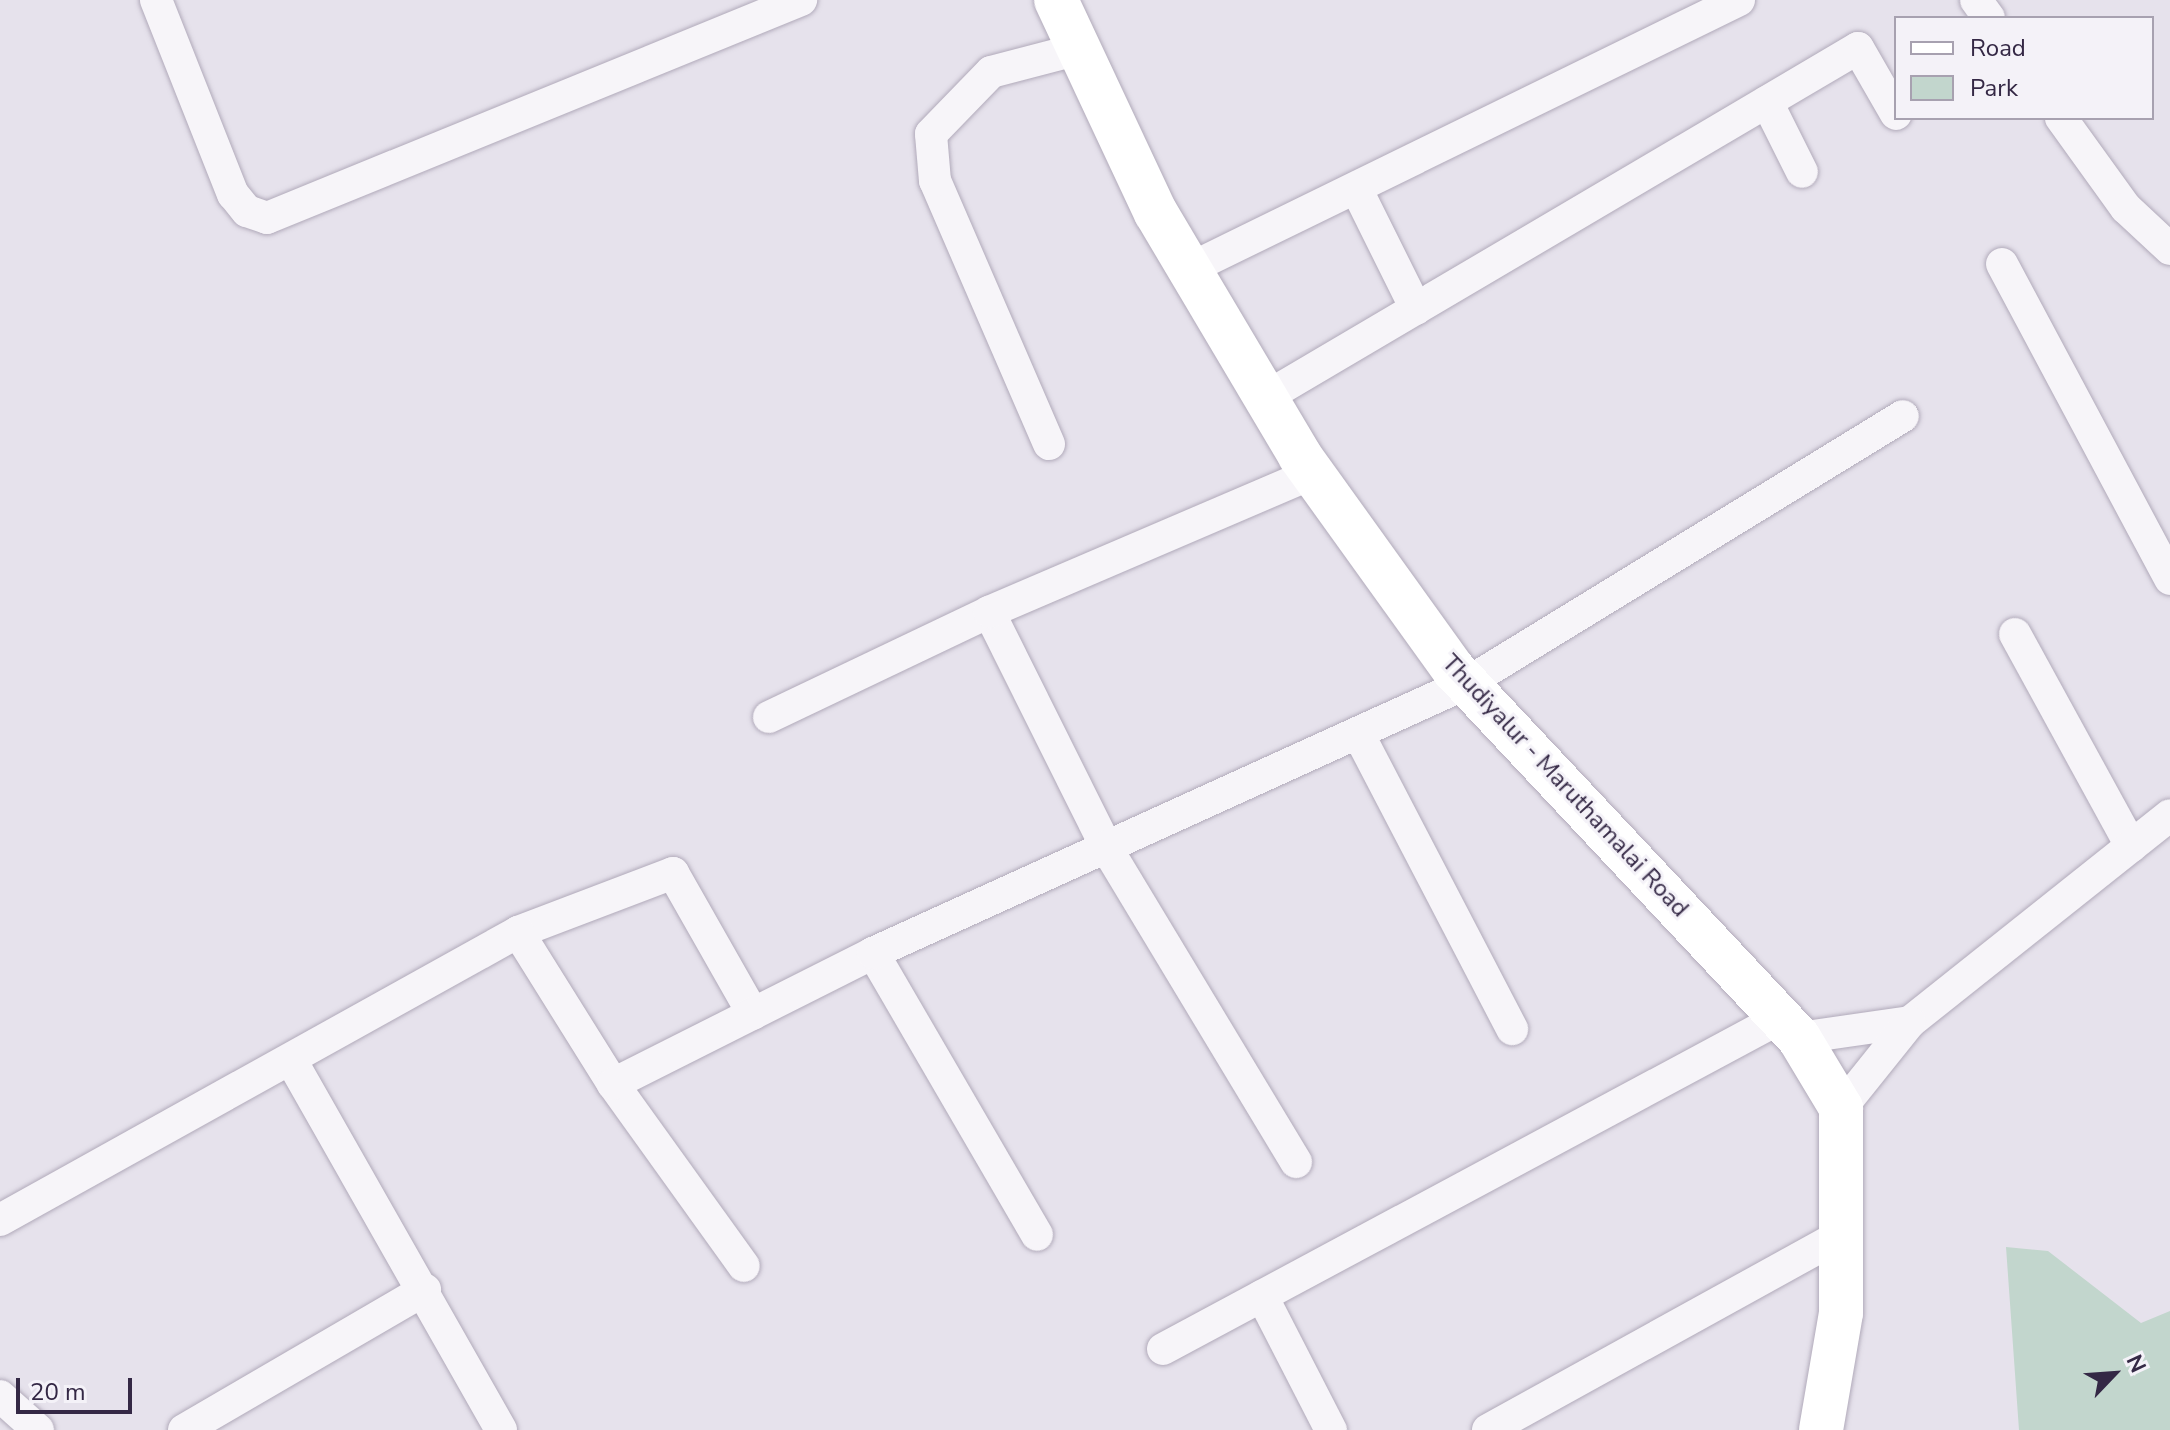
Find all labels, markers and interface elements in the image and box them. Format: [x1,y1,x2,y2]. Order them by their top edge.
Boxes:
legend [1894,16,2154,120]
text: Road [1970,32,2026,64]
text: Park [1970,72,2018,104]
street label: Thudiyalur - Maruthamalai Road [1436,649,1694,923]
north arrow [2074,1334,2154,1414]
text: N [2119,1350,2153,1378]
scale bar [20,1362,136,1412]
text: 20 m [30,1376,86,1408]

